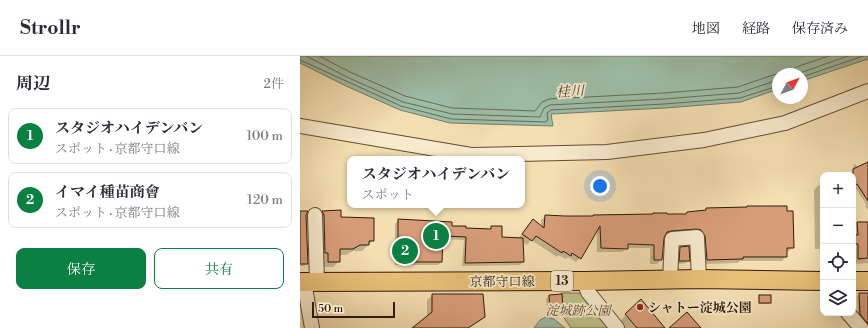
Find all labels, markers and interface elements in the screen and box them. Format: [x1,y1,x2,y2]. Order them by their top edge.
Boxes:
text: Strollr [20,16,81,40]
text: 地図 [692,20,720,38]
text: 経路 [742,20,770,38]
text: 保存済み [792,20,848,38]
north arrow [772,68,808,104]
text: 周辺 [16,73,50,95]
text: 2件 [264,76,284,92]
water label: 桂川 [556,82,587,102]
text: スタジオハイデンバン [55,119,203,138]
text: 1 [27,128,33,144]
text: 100 m [247,128,283,144]
text: スポット · 京都守口線 [55,141,180,157]
popup [347,156,525,208]
text: スタジオハイデンバン [362,165,510,184]
map controls [820,172,856,316]
button: + [820,172,856,208]
your location [590,176,610,196]
text: イマイ種苗商會 [55,183,160,202]
text: スポット [362,187,414,203]
text: 2 [26,192,34,208]
text: 120 m [247,192,283,208]
text: スポット · 京都守口線 [55,205,180,221]
button: − [820,208,856,244]
pin: 1 [423,221,449,251]
pin: 2 [392,236,418,266]
button: locate [820,244,856,280]
button: 保存 [16,248,146,289]
button: 共有 [154,248,284,289]
road number: 13 [551,271,573,291]
street label: 京都守口線 [469,274,535,290]
button: layers [820,280,856,316]
scale bar [312,300,395,319]
place label: シャトー淀城公園 [648,300,752,316]
text: 50 m [318,302,343,316]
marker: シャトー淀城公園 [635,302,645,312]
park label: 淀城跡公園 [545,303,612,319]

